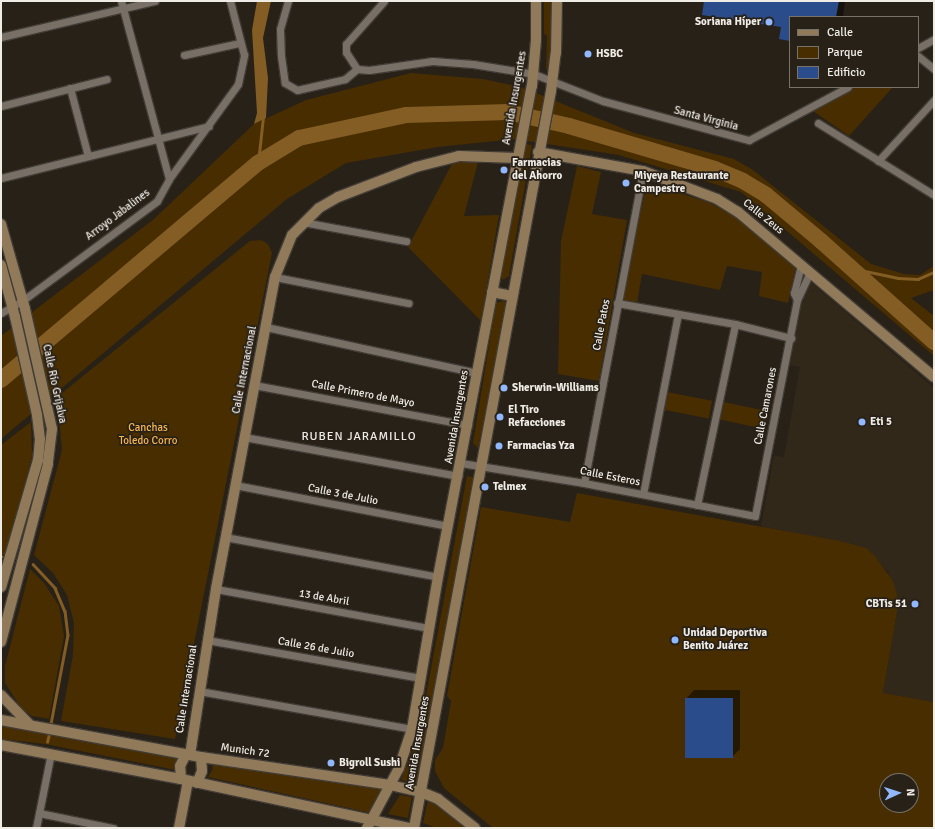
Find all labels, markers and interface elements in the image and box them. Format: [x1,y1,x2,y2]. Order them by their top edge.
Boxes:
place label: Soriana Híper [695,15,761,29]
legend [789,16,919,88]
marker: Soriana Híper [764,17,774,27]
text: Calle [827,25,853,40]
text: Parque [827,45,863,60]
place label: HSBC [596,47,623,61]
marker: HSBC [583,49,593,59]
street label: Avenida Insurgentes [500,50,530,146]
text: Edificio [827,65,865,80]
street label: Santa Virginia [672,104,740,134]
place label: Farmacias del Ahorro [512,157,562,183]
marker: Farmacias del Ahorro [499,165,509,175]
place label: Miyeya Restaurante Campestre [634,170,729,196]
marker: Miyeya Restaurante Campestre [621,178,631,188]
street label: Arroyo Jabalines [83,186,153,244]
street label: Calle Zeus [740,197,786,237]
street label: Calle Patos [591,298,613,352]
street label: Calle Internacional [230,325,260,415]
street label: Calle Río Grijalva [39,343,69,425]
street label: Calle Camarones [752,366,780,446]
street label: Avenida Insurgentes [442,369,472,465]
street label: Calle Primero de Mayo [310,378,416,410]
place label: Sherwin-Williams [512,381,599,395]
marker: Sherwin-Williams [499,383,509,393]
place label: El Tiro Refacciones [508,404,565,430]
marker: El Tiro Refacciones [495,412,505,422]
place label: Eti 5 [870,415,892,429]
marker: Eti 5 [857,417,867,427]
park label: Canchas Toledo Corro [119,422,177,448]
district label: RUBEN JARAMILLO [301,430,417,444]
place label: Farmacias Yza [507,439,575,453]
marker: Farmacias Yza [494,441,504,451]
street label: Calle Esteros [579,465,641,489]
place label: Telmex [493,480,526,494]
street label: Calle 3 de Julio [307,482,379,508]
marker: Telmex [480,482,490,492]
street label: 13 de Abril [298,587,350,609]
place label: CBTis 51 [866,597,907,611]
marker: CBTis 51 [910,599,920,609]
place label: Unidad Deportiva Benito Juárez [683,627,767,653]
street label: Calle 26 de Julio [277,635,355,661]
marker: Unidad Deportiva Benito Juárez [670,635,680,645]
street label: Calle Internacional [174,644,200,734]
street label: Avenida Insurgentes [403,695,433,791]
street label: Munich 72 [220,741,270,761]
place label: Bigroll Sushi [339,756,400,770]
marker: Bigroll Sushi [326,758,336,768]
north arrow [879,773,919,813]
text: N [904,788,917,797]

